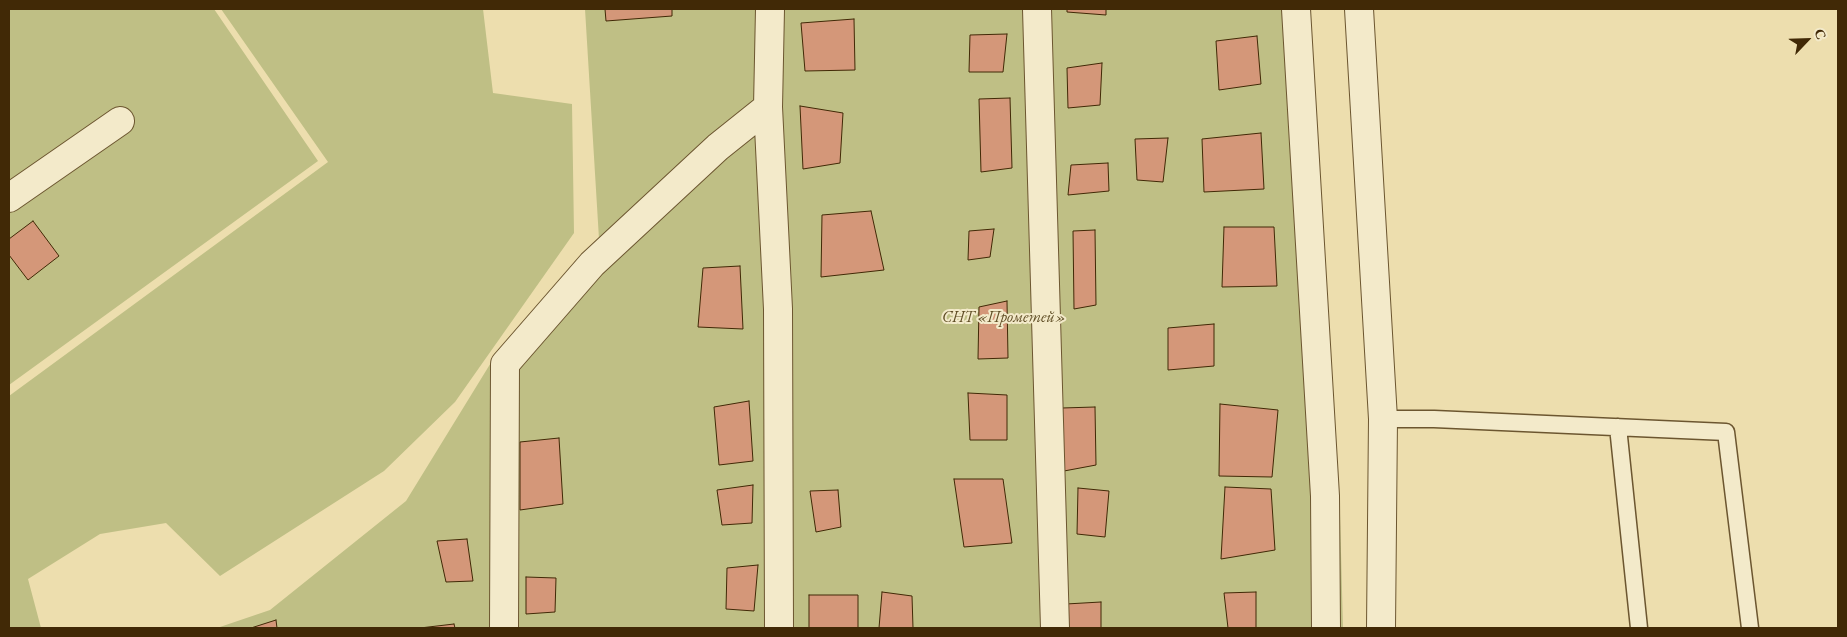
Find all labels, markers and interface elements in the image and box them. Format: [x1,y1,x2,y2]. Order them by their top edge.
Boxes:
north arrow [1782,15,1832,65]
text: С [1810,26,1831,42]
park label: СНТ «Прометей» [942,308,1066,328]

